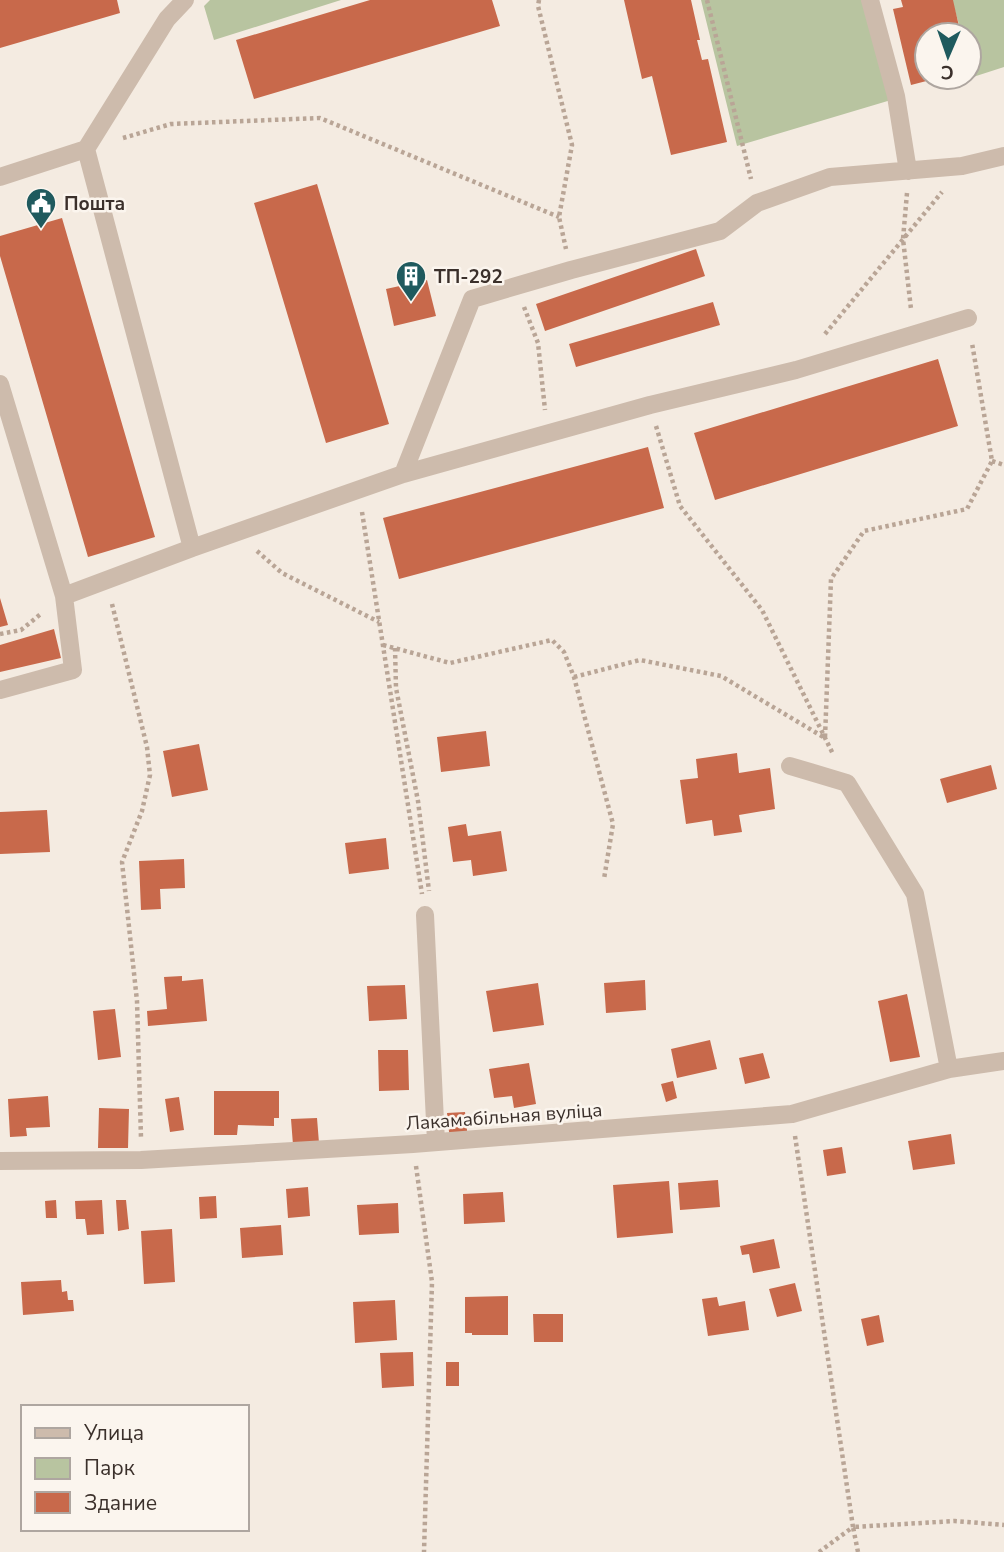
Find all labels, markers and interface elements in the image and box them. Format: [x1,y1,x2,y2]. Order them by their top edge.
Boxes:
north arrow [913,21,983,91]
text: С [940,59,954,85]
public building icon: Пошта [24,186,58,230]
place label: Пошта [64,191,125,217]
building icon: ТП-292 [394,259,428,303]
place label: ТП-292 [434,264,503,290]
street label: Лакамабільная вуліца [405,1097,603,1137]
legend [21,1405,248,1531]
text: Улица [83,1419,144,1447]
text: Парк [84,1454,136,1482]
text: Здание [84,1489,157,1517]

